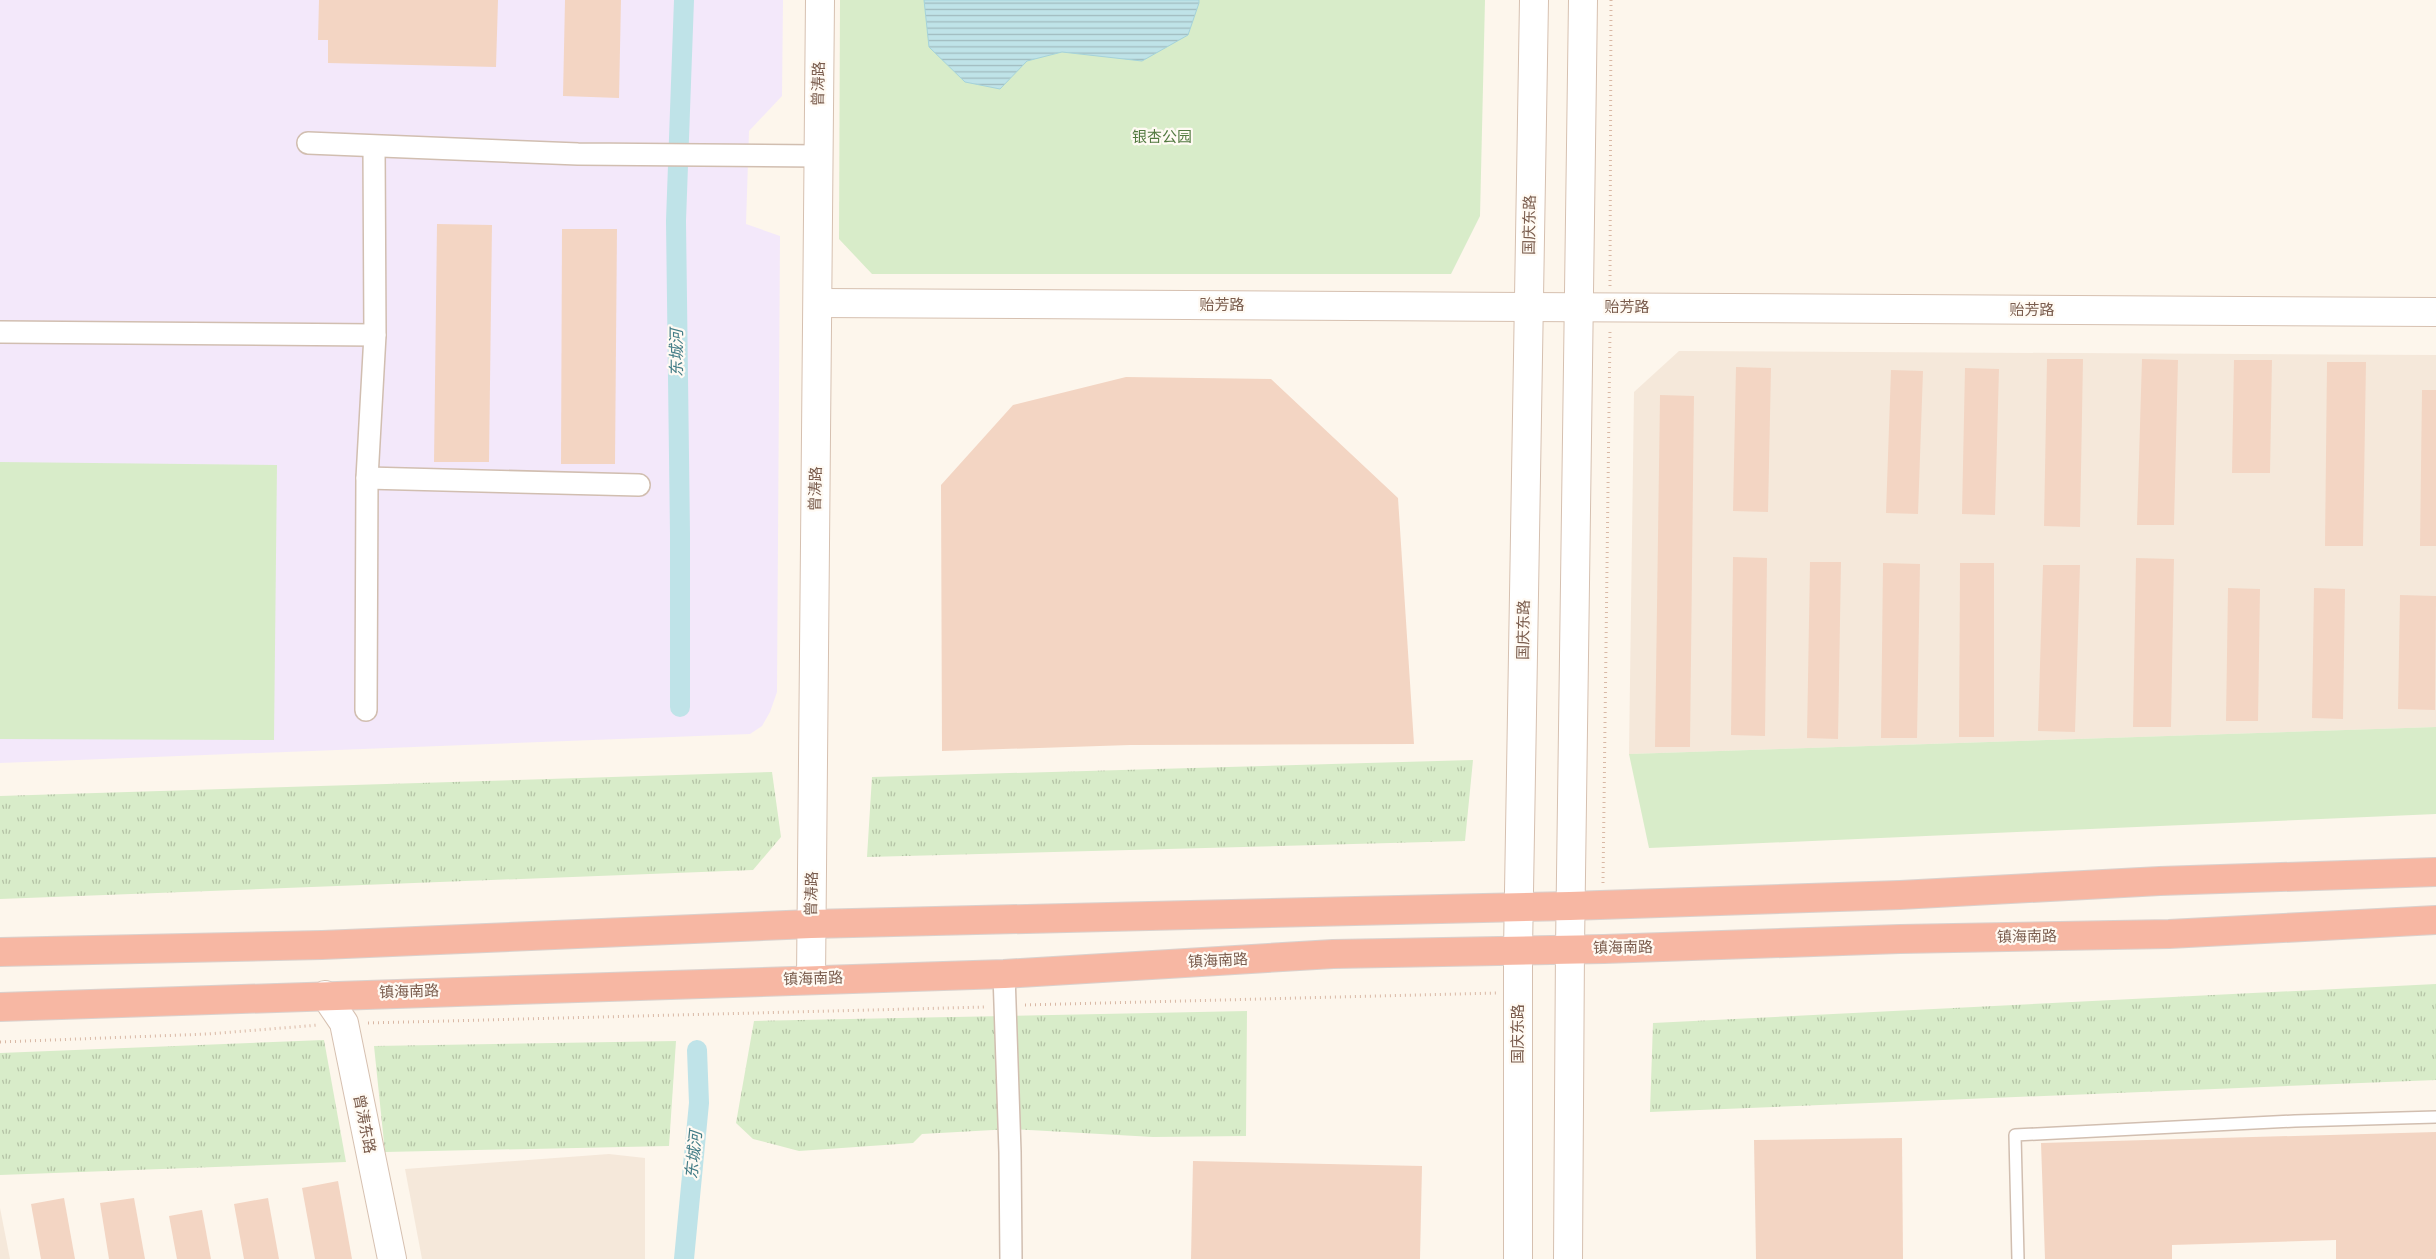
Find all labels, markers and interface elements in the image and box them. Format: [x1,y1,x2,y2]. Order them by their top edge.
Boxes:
street label: 曾涛路 [808,61,830,107]
park label: 银杏公园 [1132,127,1192,148]
street label: 国庆东路 [1519,195,1541,255]
street label: 贻芳路 [1199,295,1245,316]
street label: 贻芳路 [1604,297,1650,318]
street label: 贻芳路 [2009,300,2055,321]
water label: 东城河 [666,326,688,377]
street label: 曾涛路 [805,466,827,512]
street label: 国庆东路 [1513,600,1535,660]
street label: 曾涛路 [801,871,823,917]
street label: 镇海南路 [1997,926,2057,948]
street label: 镇海南路 [1593,937,1653,959]
street label: 镇海南路 [1187,949,1249,973]
street label: 镇海南路 [783,967,843,991]
street label: 镇海南路 [379,980,439,1004]
street label: 国庆东路 [1508,1004,1529,1064]
street label: 曾涛东路 [348,1093,380,1155]
water label: 东城河 [681,1127,708,1180]

